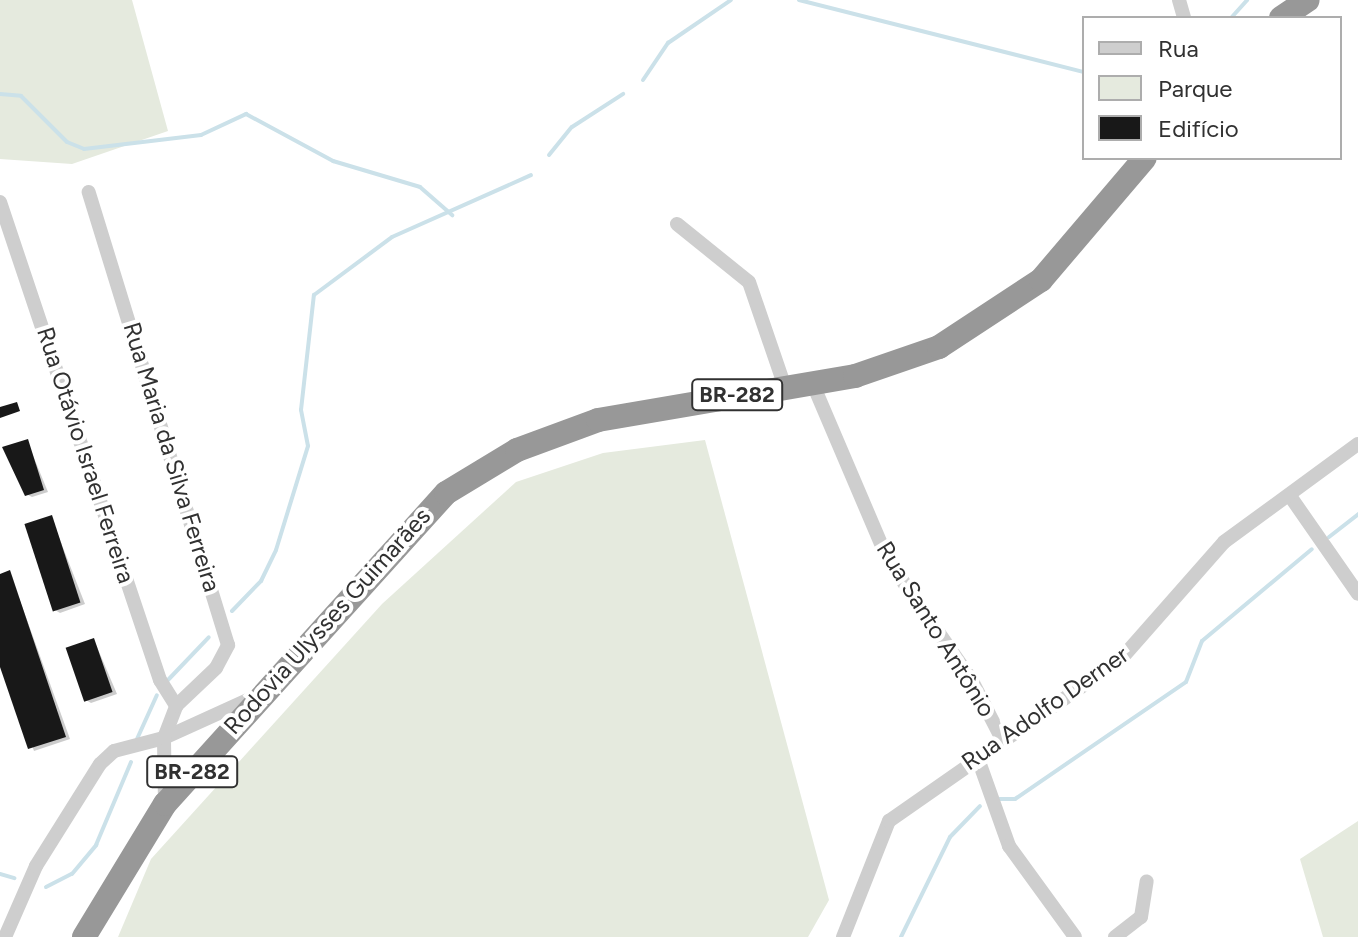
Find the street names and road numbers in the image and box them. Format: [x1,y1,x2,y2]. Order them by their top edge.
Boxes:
street label: Rua Maria da Silva Ferreira [117,319,227,595]
street label: Rua Otávio Israel Ferreira [31,323,141,587]
road number: BR-282 [691,377,783,413]
street label: Rodovia Ulysses Guimarães [218,502,436,740]
street label: Rua Santo Antônio [870,536,1002,722]
street label: Rua Adolfo Derner [956,640,1134,776]
road number: BR-282 [146,754,238,790]

